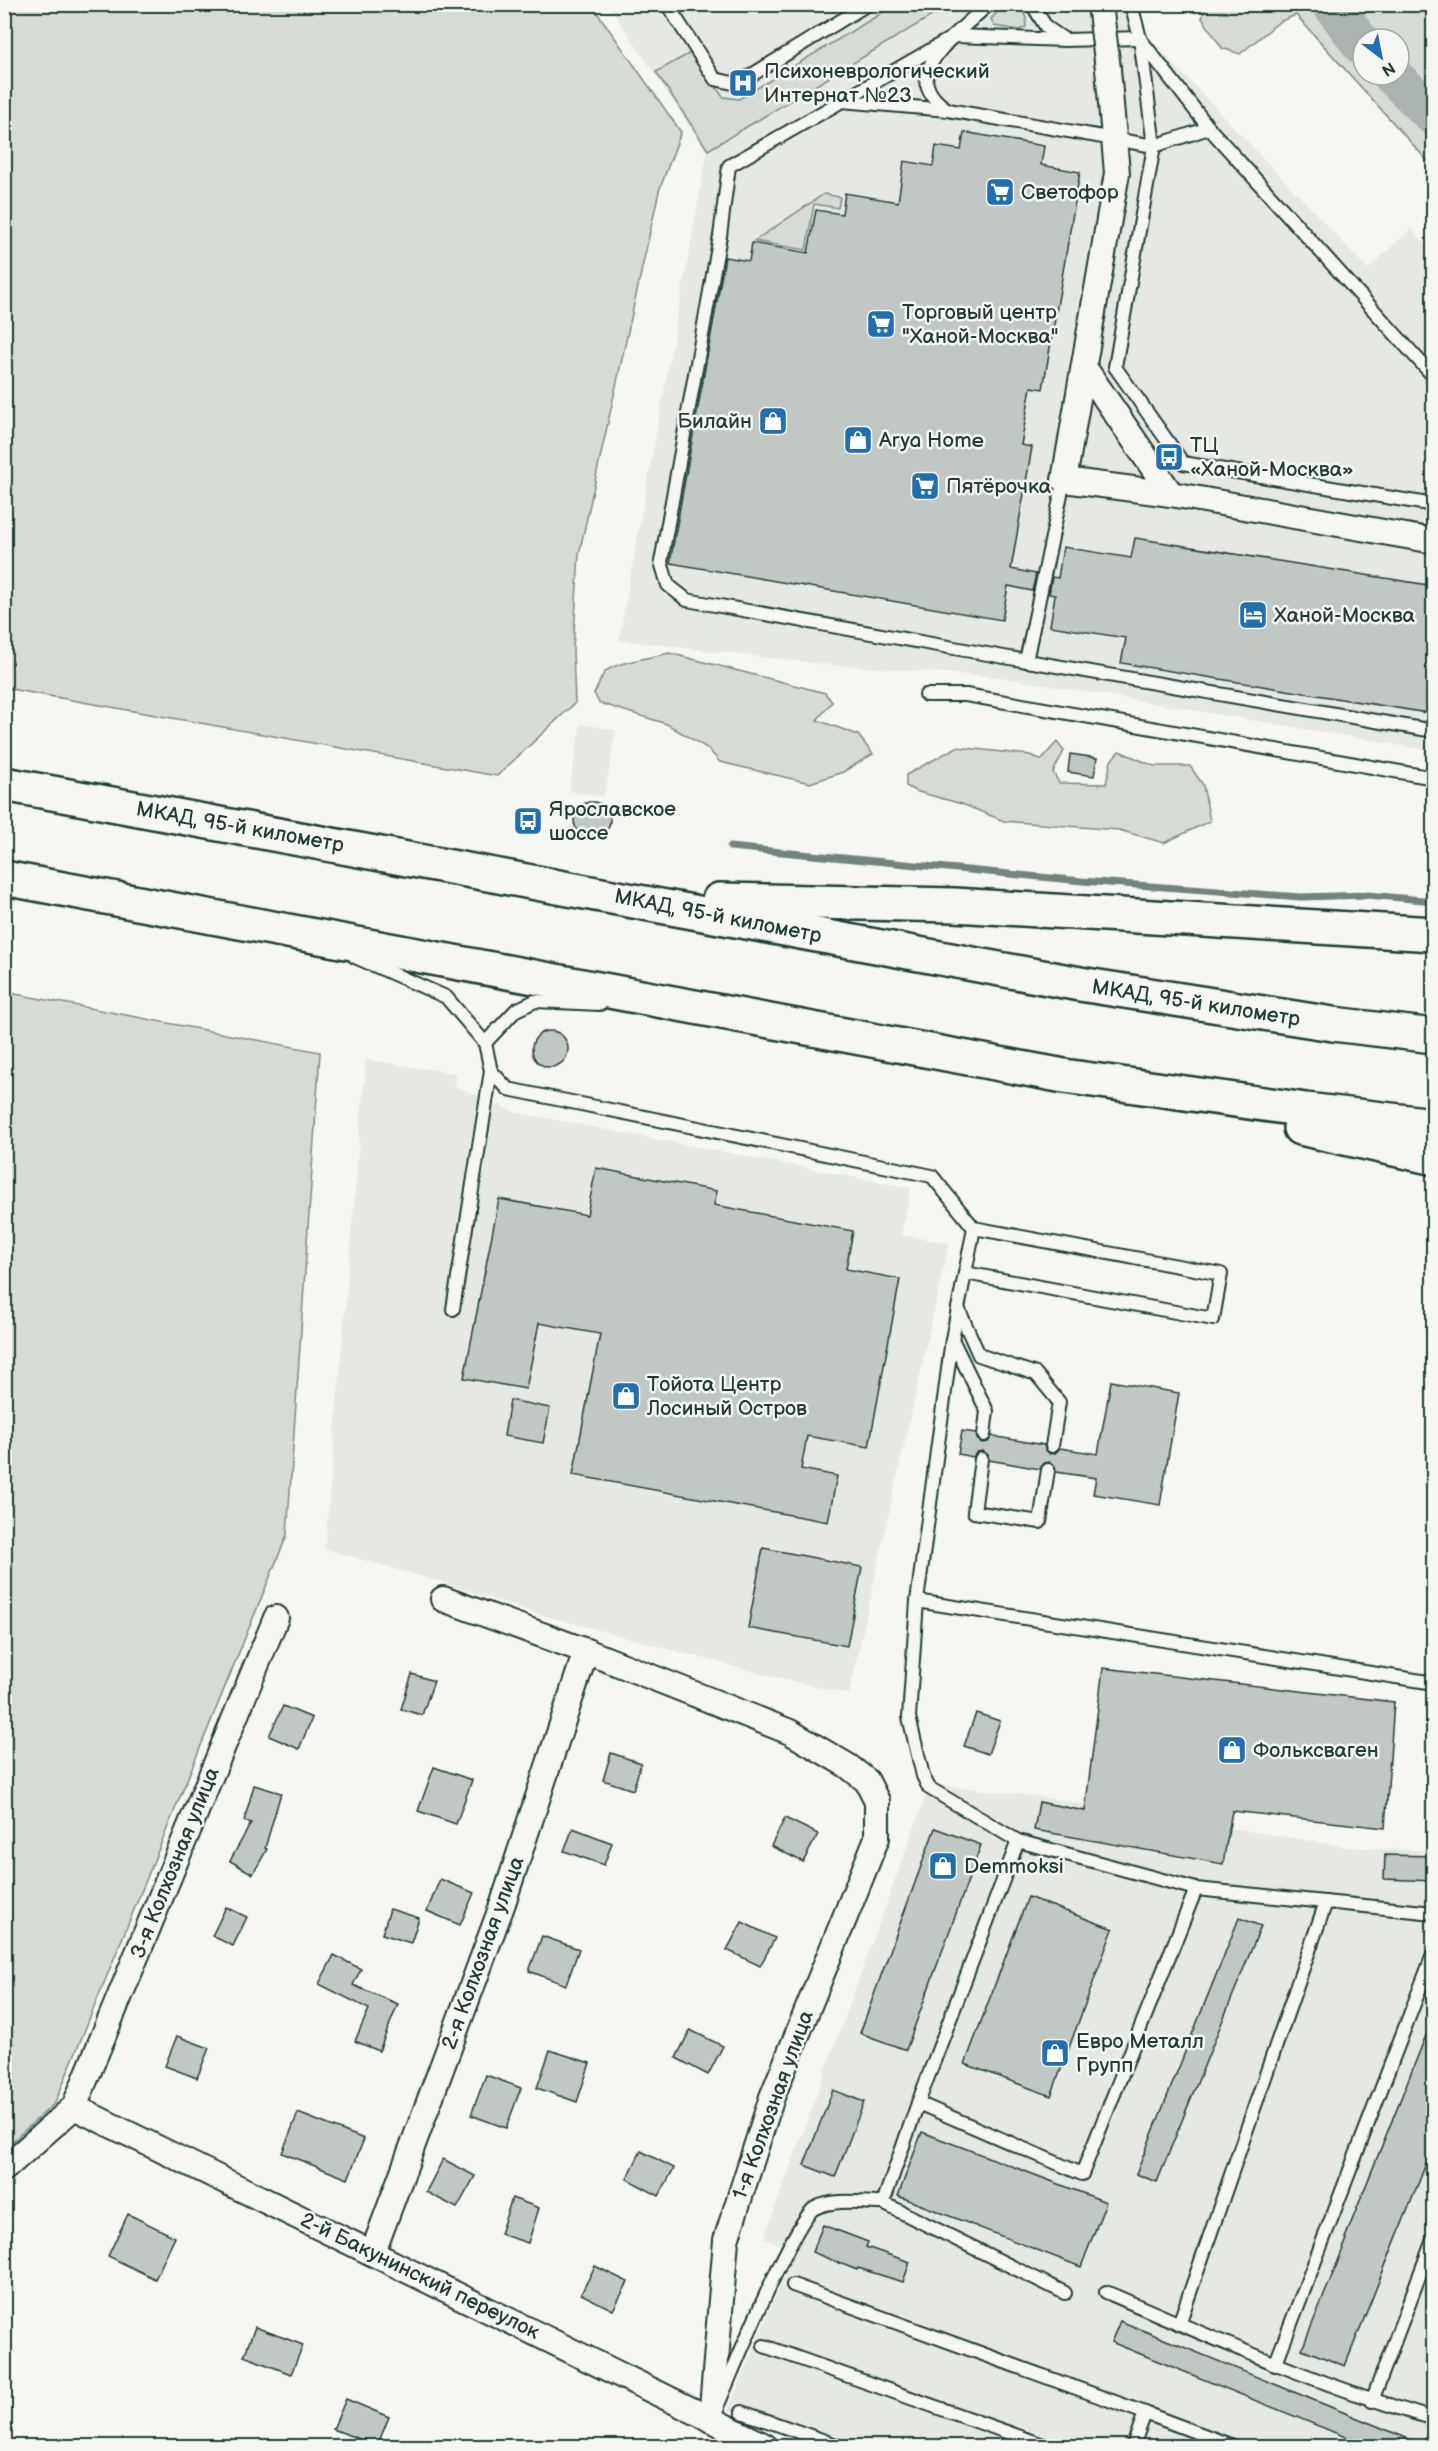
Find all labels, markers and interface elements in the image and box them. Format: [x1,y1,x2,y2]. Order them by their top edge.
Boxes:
north arrow [1351,27,1411,87]
text: N [1378,57,1398,80]
place label: Психоневрологический Интернат №23 [764,59,990,108]
hospital icon: Психоневрологический Интернат №23 [727,67,759,99]
supermarket icon: Светофор [984,176,1016,208]
place label: Светофор [1021,180,1119,205]
place label: Торговый центр "Ханой-Москва" [902,300,1059,349]
supermarket icon: Торговый центр "Ханой-Москва" [865,308,897,340]
shop icon: Билайн [757,405,789,437]
place label: Билайн [678,409,752,434]
shop icon: Arya Home [842,424,874,456]
place label: Arya Home [879,428,984,453]
place label: ТЦ «Ханой-Москва» [1190,433,1354,482]
bus stop icon: ТЦ «Ханой-Москва» [1153,441,1185,473]
supermarket icon: Пятёрочка [909,470,941,502]
place label: Пятёрочка [946,474,1052,499]
hotel icon: Ханой-Москва [1237,599,1269,631]
place label: Ханой-Москва [1274,603,1416,628]
street label: МКАД, 95-й километр [134,796,346,858]
place label: Ярославское шоссе [549,797,676,846]
bus stop icon: Ярославское шоссе [512,805,544,837]
street label: МКАД, 95-й километр [612,884,824,948]
street label: МКАД, 95-й километр [1090,974,1302,1032]
place label: Тойота Центр Лосиный Остров [646,1372,807,1421]
shop icon: Тойота Центр Лосиный Остров [610,1380,642,1412]
shop icon: Фольксваген [1216,1734,1248,1766]
place label: Фольксваген [1253,1738,1379,1763]
street label: 3-я Колхозная улица [125,1763,225,1962]
shop icon: Demmoksi [927,1850,959,1882]
street label: 2-я Колхозная улица [436,1853,530,2053]
place label: Demmoksi [964,1854,1064,1879]
street label: 1-я Колхозная улица [727,2007,819,2203]
place label: Евро Металл Групп [1076,2029,1204,2078]
shop icon: Евро Металл Групп [1039,2037,1071,2069]
street label: 2-й Бакунинский переулок [296,2207,544,2345]

